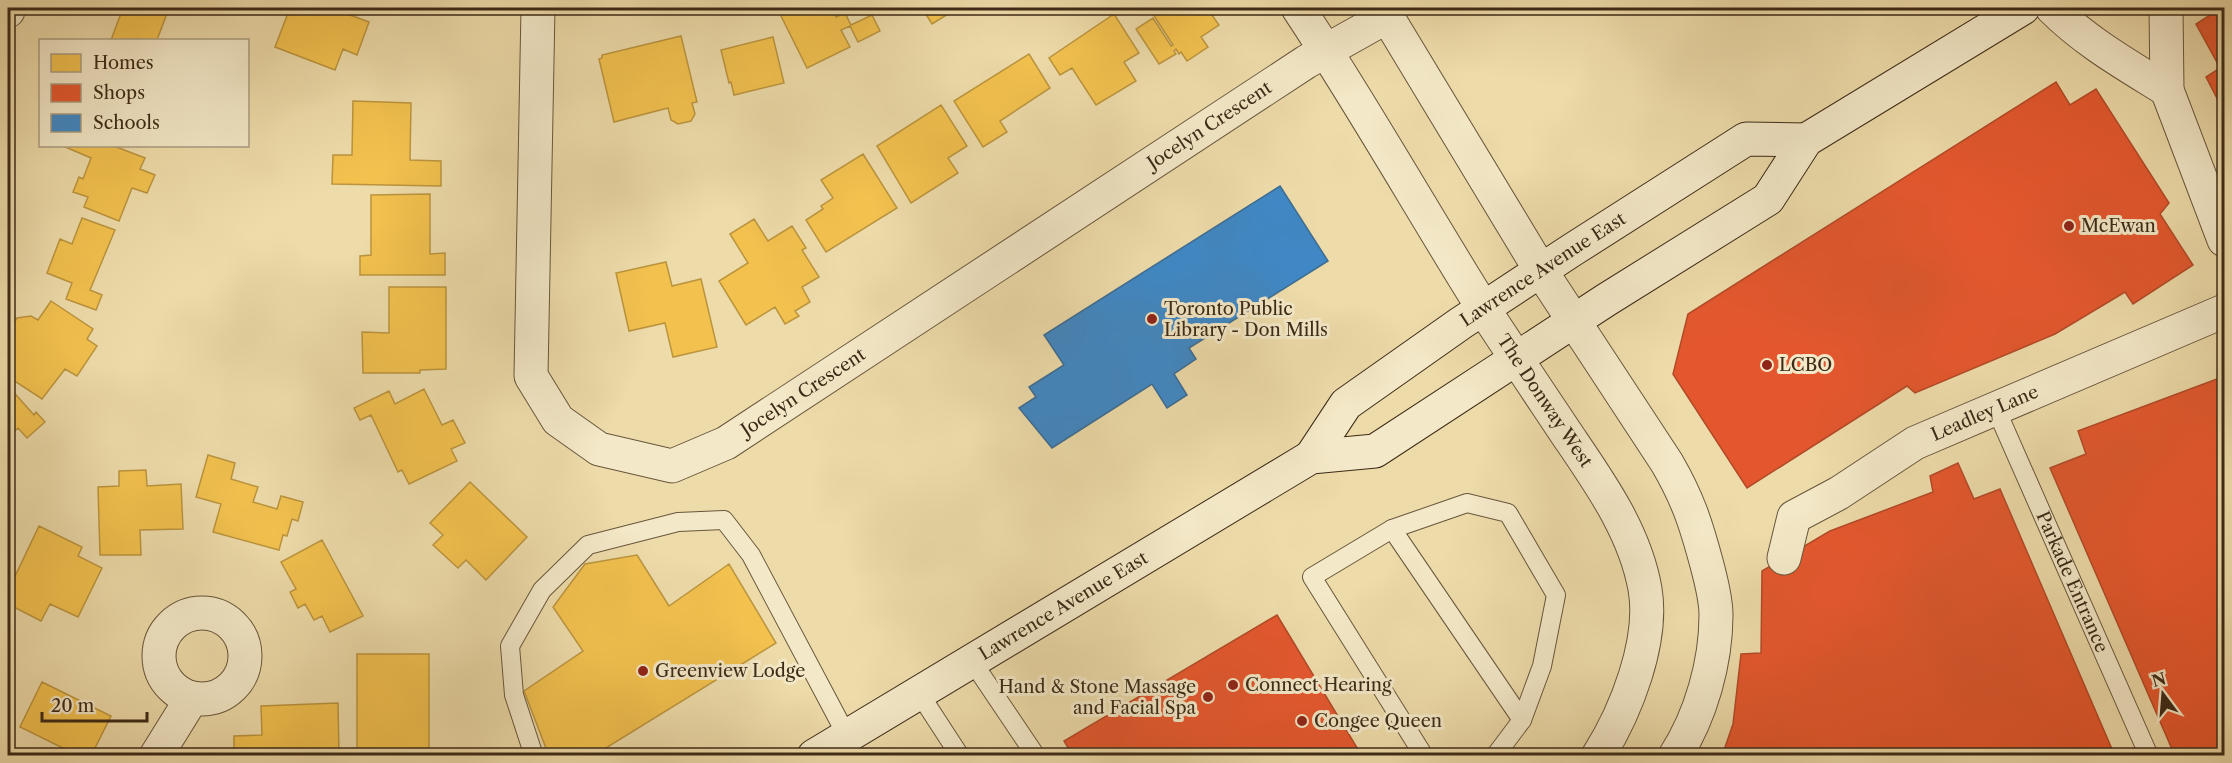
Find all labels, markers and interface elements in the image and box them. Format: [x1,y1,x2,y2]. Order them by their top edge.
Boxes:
legend [39,39,249,147]
text: Homes [93,52,154,74]
street label: Jocelyn Crescent [1141,76,1276,176]
text: Shops [93,82,145,104]
text: Schools [93,112,160,134]
street label: Lawrence Avenue East [1456,207,1630,331]
place label: McEwan [2081,215,2156,237]
marker: McEwan [2062,219,2076,233]
place label: Toronto Public Library - Don Mills [1164,298,1328,341]
marker: Toronto Public Library - Don Mills [1145,312,1159,326]
street label: The Donway West [1492,330,1597,472]
street label: Jocelyn Crescent [734,343,870,443]
place label: LCBO [1779,354,1832,376]
marker: LCBO [1760,358,1774,372]
street label: Leadley Lane [1928,381,2042,446]
street label: Parkade Entrance [2032,508,2113,656]
street label: Lawrence Avenue East [975,547,1152,665]
place label: Greenview Lodge [655,660,805,682]
marker: Greenview Lodge [636,664,650,678]
north arrow [2133,664,2193,724]
text: N [2149,668,2168,691]
place label: Connect Hearing [1245,674,1392,696]
place label: Hand & Stone Massage and Facial Spa [998,676,1196,719]
marker: Connect Hearing [1226,678,1240,692]
scale bar [42,685,147,723]
marker: Hand & Stone Massage and Facial Spa [1201,690,1215,704]
text: 20 m [51,695,95,717]
place label: Congee Queen [1314,710,1442,732]
marker: Congee Queen [1295,714,1309,728]

